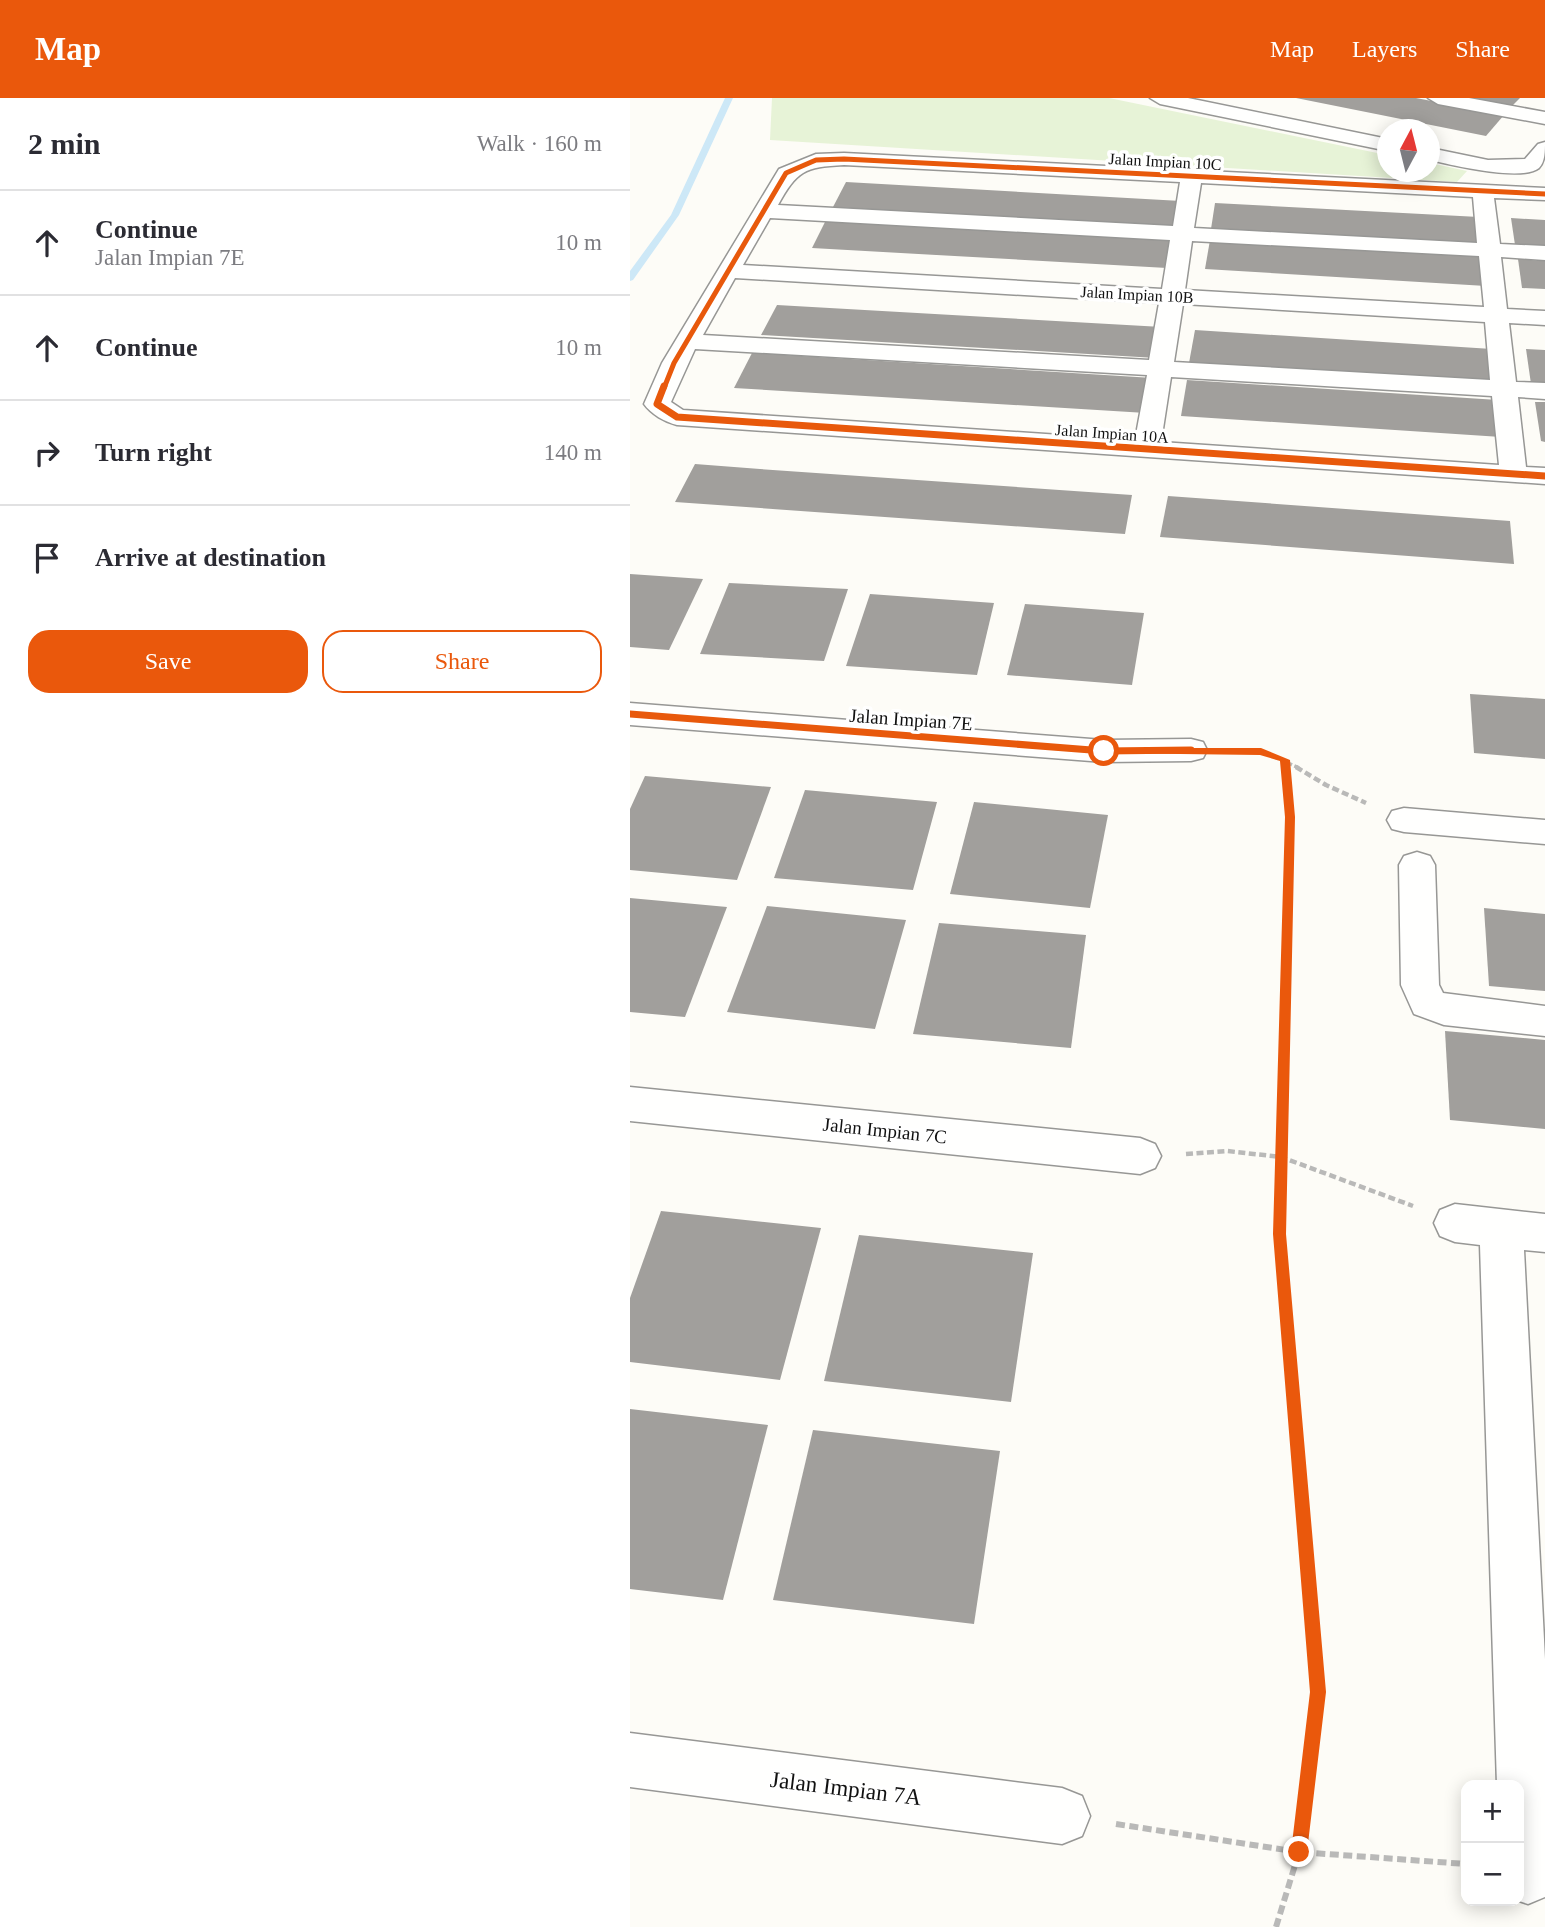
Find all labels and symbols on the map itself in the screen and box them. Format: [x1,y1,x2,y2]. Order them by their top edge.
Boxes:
north arrow [1377,119,1440,182]
street label: Jalan Impian 10C [1108,150,1222,174]
street label: Jalan Impian 10B [1080,283,1194,307]
street label: Jalan Impian 10A [1055,421,1170,447]
street label: Jalan Impian 7E [849,705,973,734]
route start [1088,735,1119,766]
street label: Jalan Impian 7C [822,1114,948,1147]
street label: Jalan Impian 7A [769,1767,923,1810]
route end [1283,1836,1314,1867]

